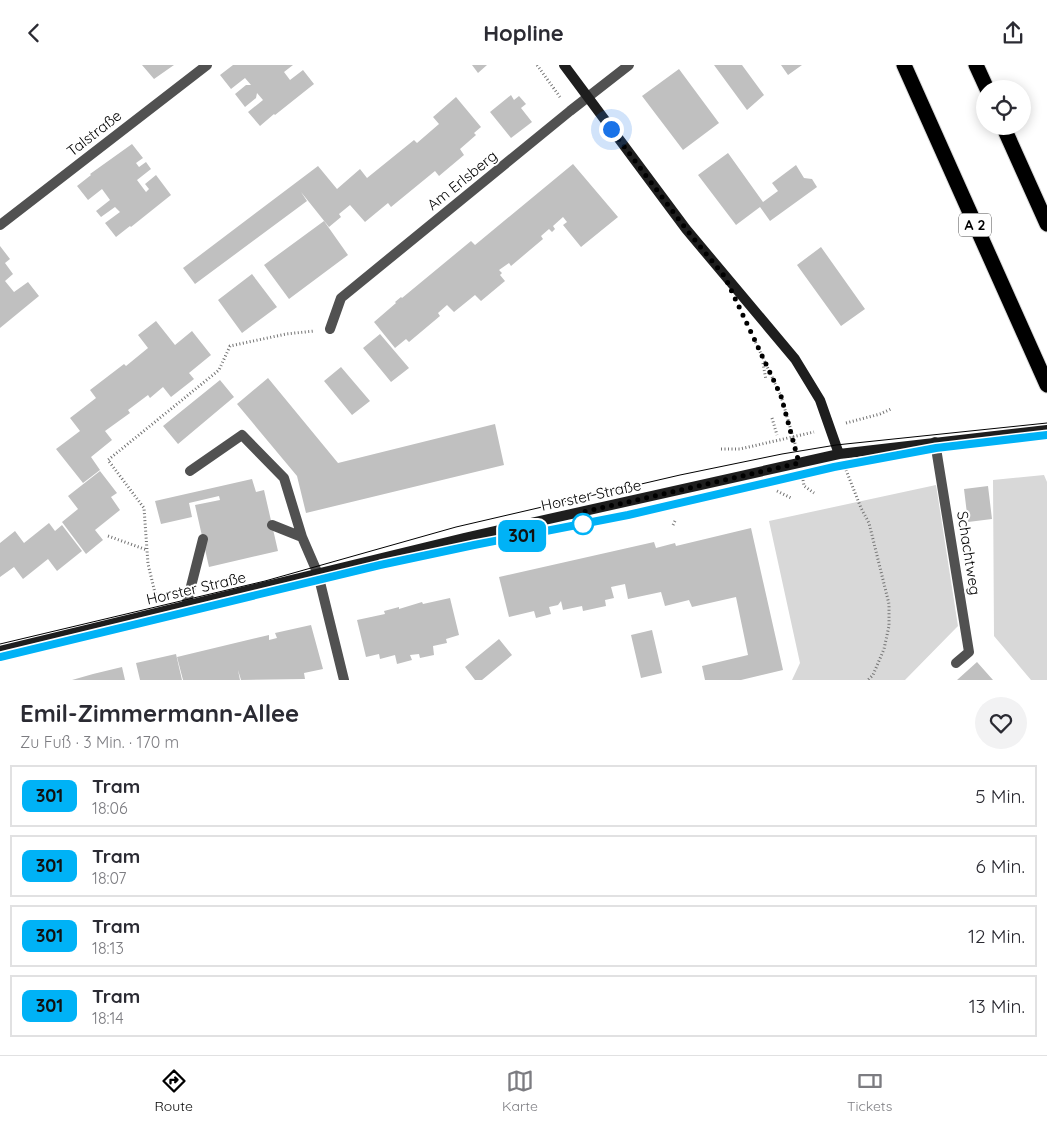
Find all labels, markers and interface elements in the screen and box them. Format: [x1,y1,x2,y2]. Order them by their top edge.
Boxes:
icon: back [20,19,48,47]
text: Hopline [483,19,564,47]
icon: share [999,19,1027,47]
map controls [976,80,1031,135]
button: locate [976,80,1031,135]
street label: Talstraße [63,106,125,160]
your location [599,117,624,142]
street label: Am Erlsberg [423,146,501,214]
road number: A 2 [959,213,991,237]
street label: Horster Straße [539,475,643,515]
street label: Schachtweg [953,510,985,596]
unlabelled marker [572,513,594,535]
line badge: 301 [493,520,551,552]
text: 301 [508,524,536,547]
street label: Horster Straße [144,567,248,609]
button: heart [975,697,1027,749]
text: Emil-Zimmermann-Allee [20,698,299,728]
text: Zu Fuß · 3 Min. · 170 m [20,732,179,752]
text: Tram [92,774,140,798]
text: 301 [36,784,63,807]
text: 5 Min. [975,784,1025,808]
text: 18:06 [92,798,128,818]
text: Tram [92,844,140,868]
text: 301 [36,854,63,877]
text: 6 Min. [975,854,1025,878]
text: 18:07 [92,868,126,888]
text: Tram [92,914,140,938]
text: 301 [36,924,63,947]
text: 12 Min. [968,924,1025,948]
text: 18:13 [92,938,124,958]
text: Tram [92,984,140,1008]
text: 301 [36,994,63,1017]
text: 13 Min. [969,994,1025,1018]
text: 18:14 [92,1008,124,1028]
tab: Route [155,1067,193,1115]
tab: Karte [502,1067,538,1115]
tab: Tickets [847,1067,892,1115]

